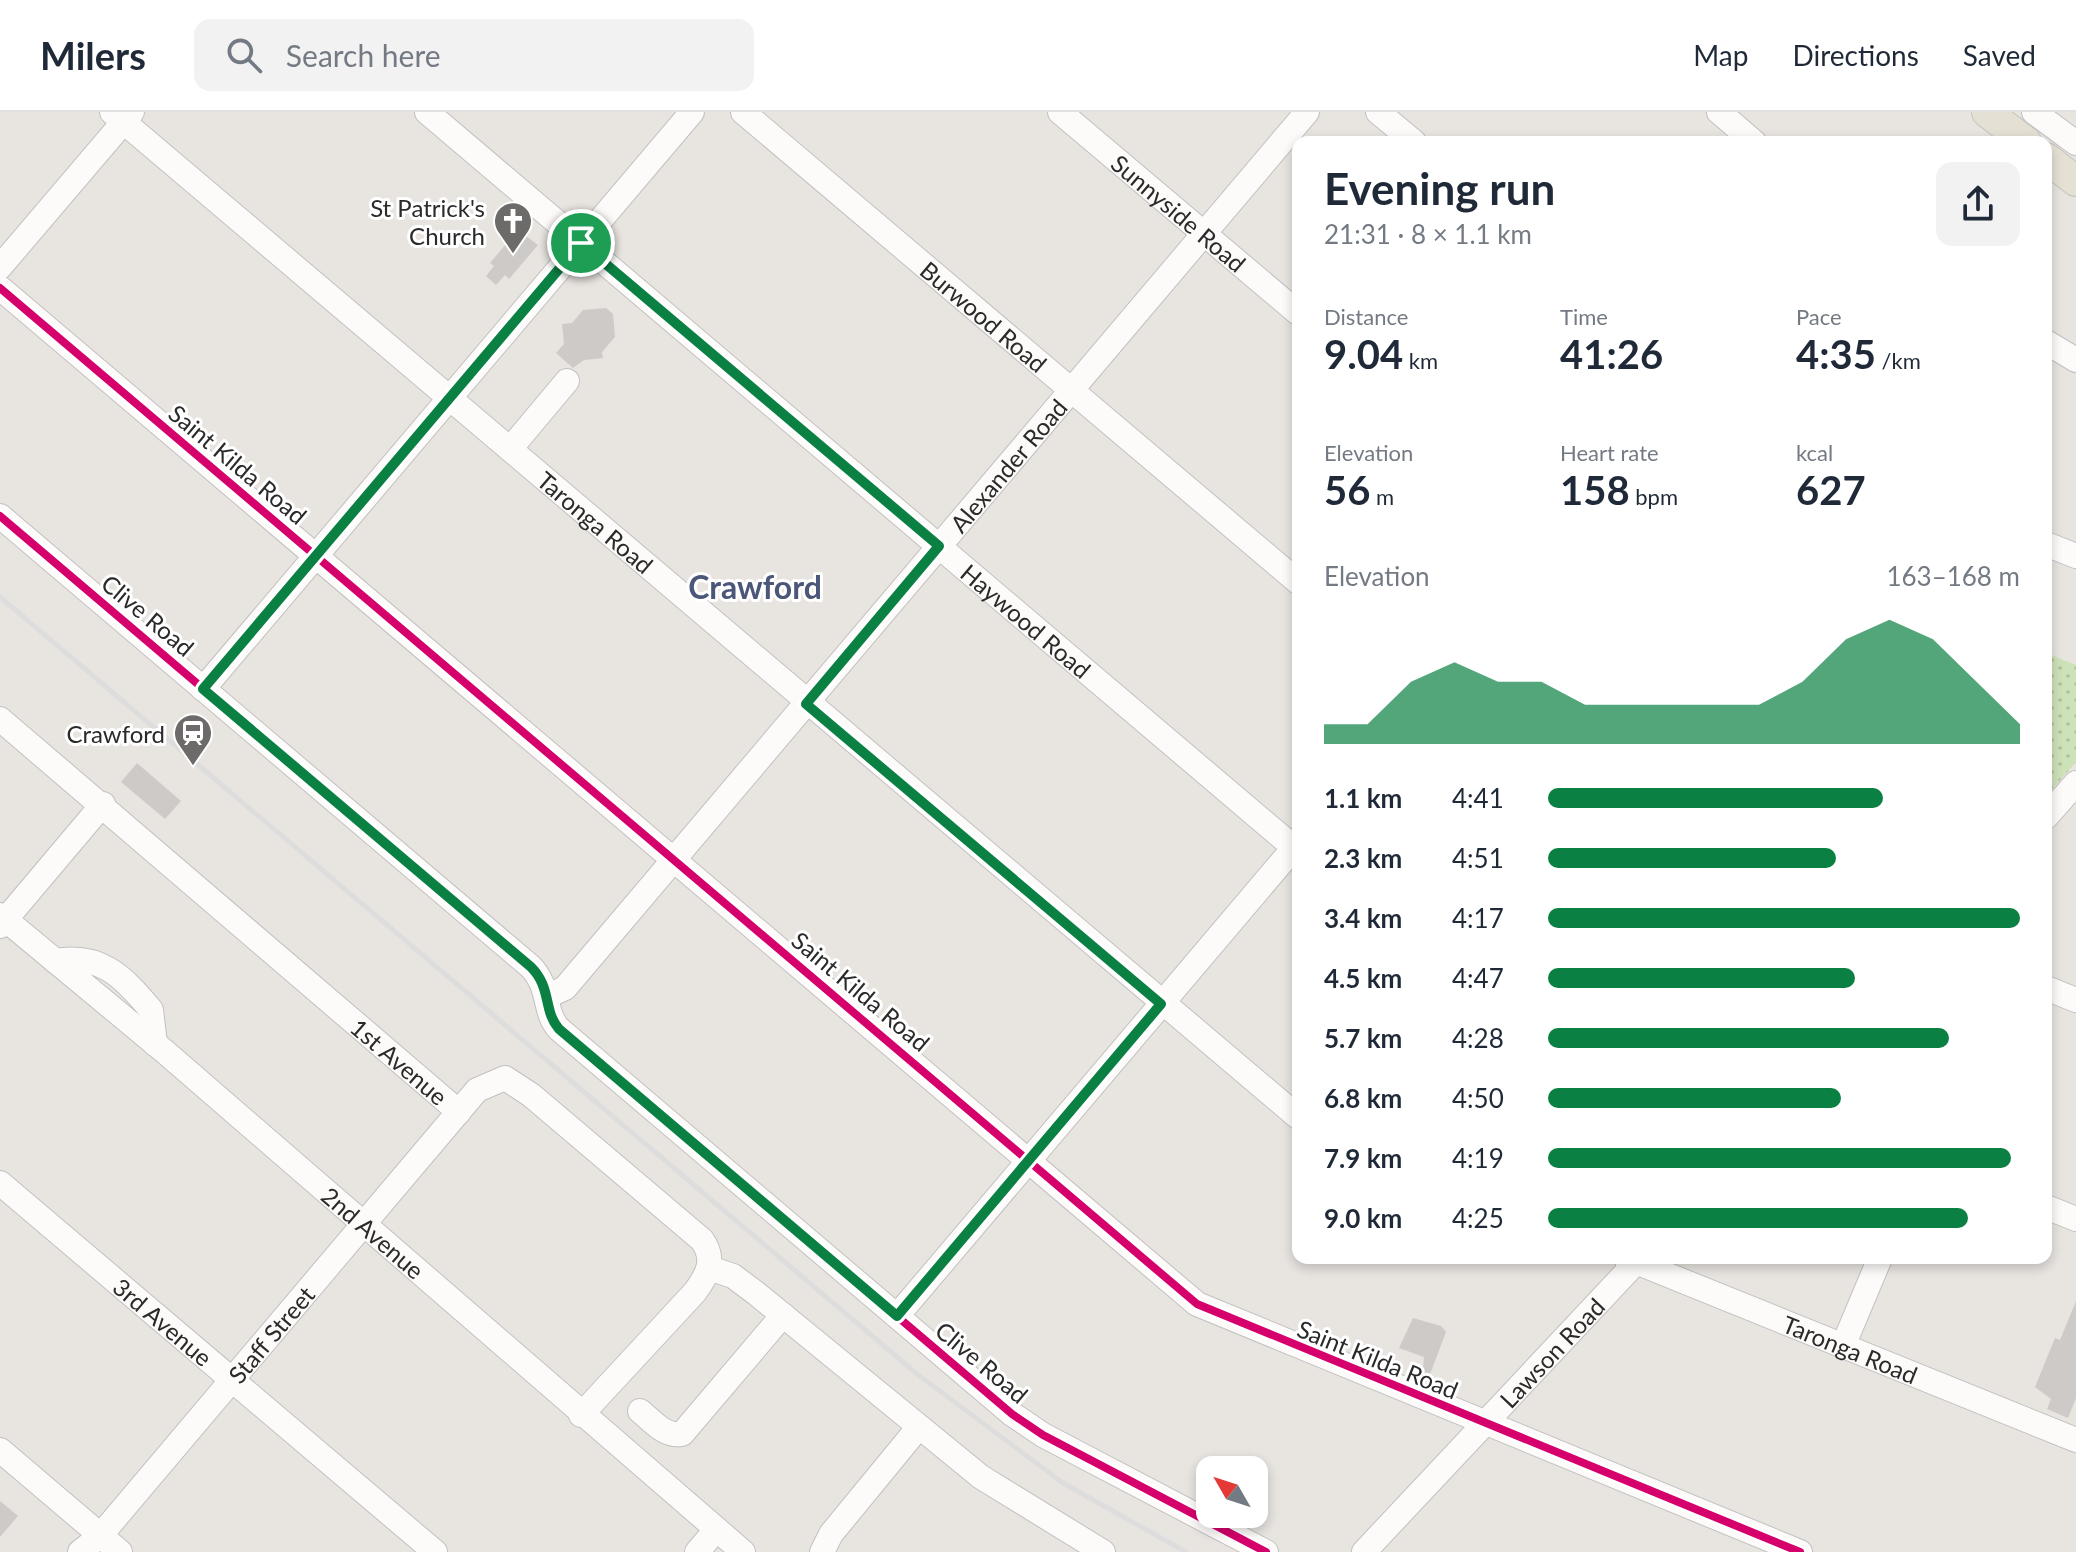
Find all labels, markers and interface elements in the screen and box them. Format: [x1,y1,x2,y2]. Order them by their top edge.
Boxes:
search box [194,19,754,91]
text: Milers [40,32,146,78]
icon: search [222,33,266,77]
text: Search here [286,37,441,73]
text: Map [1693,38,1748,72]
text: Directions [1792,38,1919,72]
text: Saved [1963,38,2036,72]
street label: Sunnyside Road [1106,148,1252,277]
text: Evening run [1324,162,1555,214]
button: share [1936,162,2020,246]
place label: St Patrick's Church [370,193,485,250]
church icon: St Patrick's Church [492,200,534,255]
pin [547,209,615,277]
text: 21:31 · 8 × 1.1 km [1324,218,1532,250]
icon: arrive [559,221,603,265]
street label: Burwood Road [915,255,1053,378]
text: Distance [1324,303,1408,330]
text: Time [1560,303,1608,330]
text: Pace [1796,303,1842,330]
text: 9.04 [1324,330,1403,378]
text: 41:26 [1560,330,1663,378]
text: 4:35 [1796,330,1876,378]
text: km [1403,347,1438,374]
text: /km [1876,347,1921,374]
street label: Alexander Road [943,393,1072,538]
street label: Saint Kilda Road [163,398,313,530]
text: Elevation [1324,439,1413,466]
text: Heart rate [1560,439,1659,466]
text: kcal [1796,439,1833,466]
street label: Taronga Road [532,465,659,579]
text: 56 [1324,466,1370,514]
text: 158 [1560,466,1630,514]
text: 627 [1796,466,1866,514]
text: m [1370,483,1394,510]
text: bpm [1630,483,1678,510]
street label: Haywood Road [956,557,1097,684]
text: Elevation [1324,560,1430,592]
text: 163–168 m [1886,560,2020,592]
district label: Crawford [688,567,822,606]
street label: Clive Road [96,568,200,662]
station icon: Crawford [172,712,214,767]
place label: Crawford [66,719,165,748]
text: 1.1 km [1324,782,1402,814]
text: 4:41 [1452,782,1504,814]
text: 2.3 km [1324,842,1402,874]
text: 4:51 [1452,842,1504,874]
text: 3.4 km [1324,902,1402,934]
text: 4:17 [1452,902,1504,934]
street label: Saint Kilda Road [786,925,936,1057]
text: 4.5 km [1324,962,1402,994]
text: 4:47 [1452,962,1504,994]
street label: 1st Avenue [345,1012,454,1110]
text: 5.7 km [1324,1022,1402,1054]
text: 4:28 [1452,1022,1504,1054]
text: 6.8 km [1324,1082,1402,1114]
text: 4:50 [1452,1082,1504,1114]
text: 7.9 km [1324,1142,1402,1174]
text: 4:19 [1452,1142,1504,1174]
street label: 2nd Avenue [316,1180,430,1284]
text: 9.0 km [1324,1202,1402,1234]
text: 4:25 [1452,1202,1504,1234]
street label: 3rd Avenue [108,1271,219,1371]
street label: Staff Street [222,1279,320,1388]
street label: Lawson Road [1493,1291,1610,1413]
street label: Taronga Road [1779,1309,1922,1389]
street label: Saint Kilda Road [1293,1314,1463,1404]
street label: Clive Road [930,1315,1034,1409]
north arrow [1196,1456,1268,1528]
map controls [1196,1456,1268,1528]

